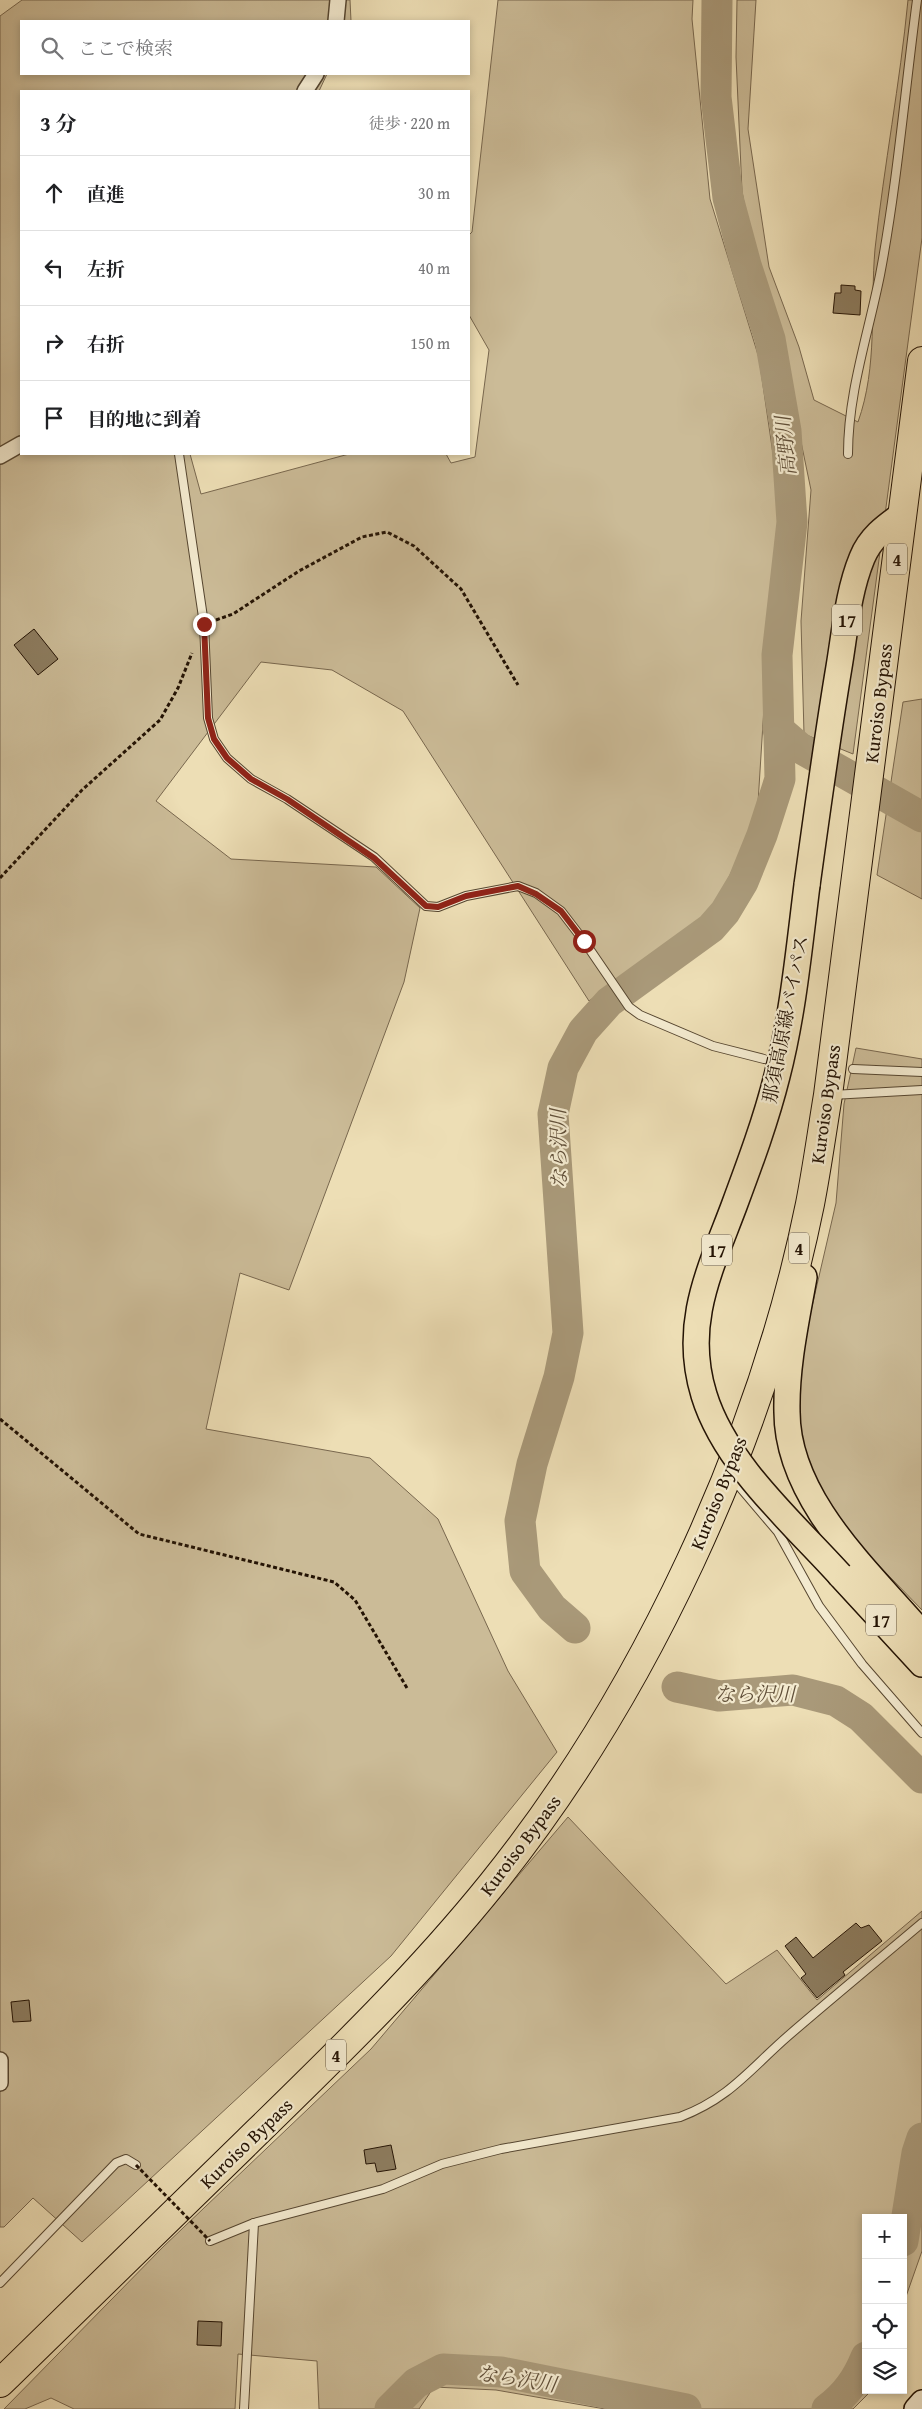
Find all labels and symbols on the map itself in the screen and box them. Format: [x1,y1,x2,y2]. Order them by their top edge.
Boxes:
water label: 高野川 [767,413,803,477]
road number: 4 [887,544,907,574]
road number: 17 [832,604,862,636]
route end [193,613,216,636]
street label: Kuroiso Bypass [857,642,899,764]
route start [573,930,596,953]
street label: 那須高原線バイパス [755,933,815,1105]
street label: Kuroiso Bypass [803,1043,847,1165]
water label: なら沢川 [543,1107,573,1189]
road number: 4 [789,1232,809,1264]
road number: 17 [702,1234,732,1266]
street label: Kuroiso Bypass [683,1432,753,1554]
road number: 17 [866,1604,896,1636]
water label: なら沢川 [715,1679,797,1708]
street label: Kuroiso Bypass [473,1789,567,1901]
road number: 4 [326,2040,346,2070]
street label: Kuroiso Bypass [193,2091,299,2195]
water label: なら沢川 [475,2357,561,2399]

